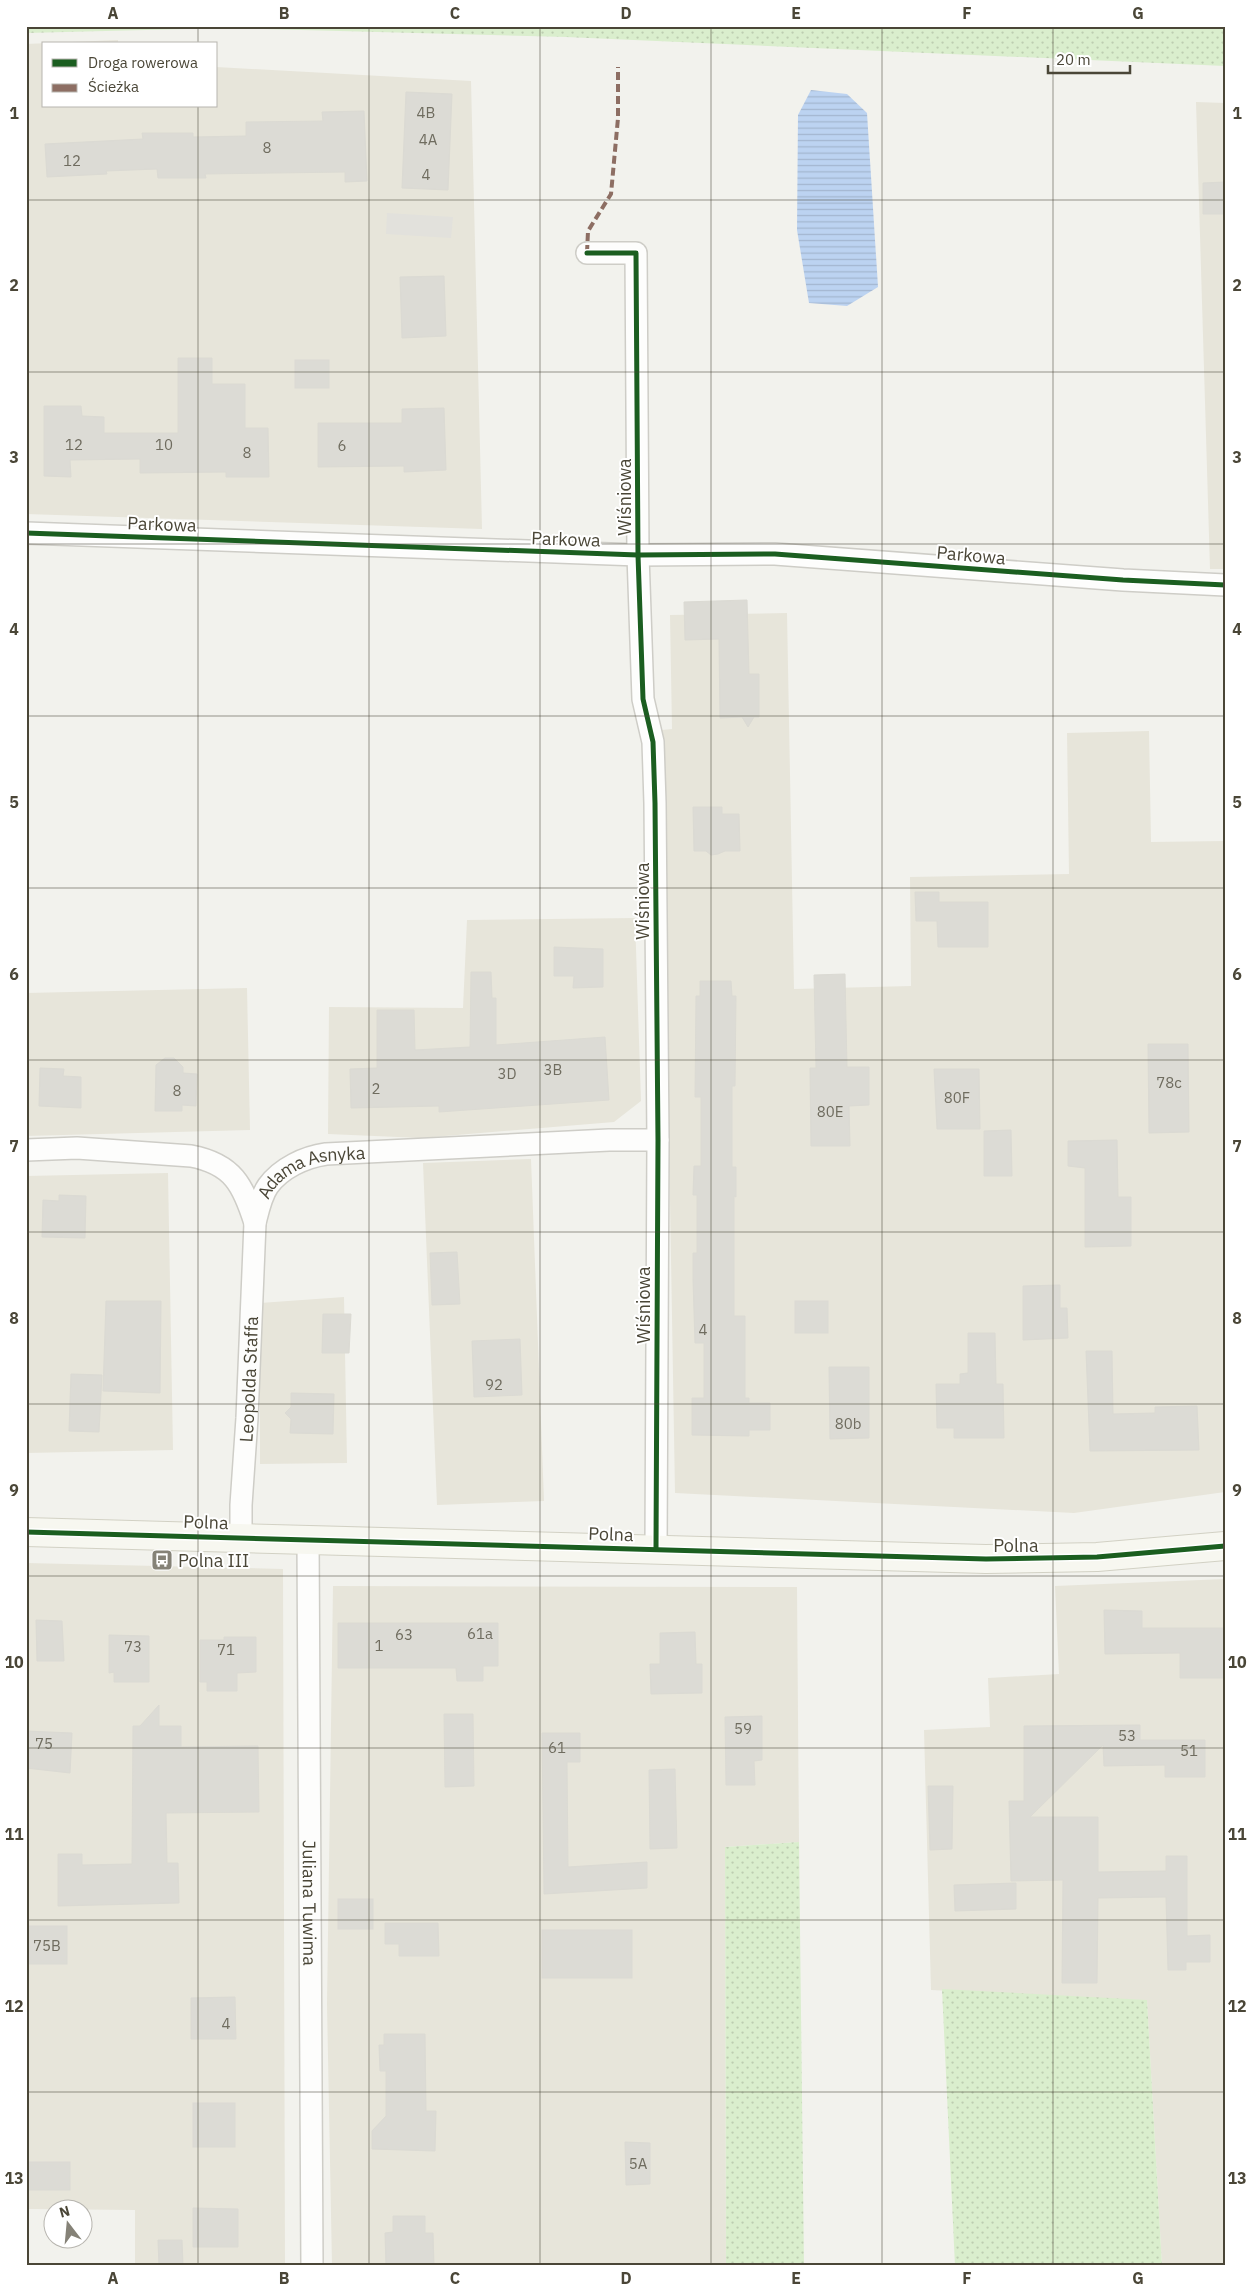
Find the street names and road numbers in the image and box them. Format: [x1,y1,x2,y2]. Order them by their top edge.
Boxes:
street label: Wiśniowa [613,458,636,536]
street label: Parkowa [127,511,197,537]
street label: Parkowa [531,526,601,552]
street label: Parkowa [935,541,1007,570]
street label: Wiśniowa [631,862,654,940]
street label: Adama Asnyka [252,1141,366,1202]
street label: Wiśniowa [632,1266,655,1344]
street label: Leopolda Staffa [234,1315,263,1443]
street label: Polna [183,1510,229,1534]
street label: Polna [588,1522,634,1546]
street label: Polna [993,1534,1039,1557]
street label: Juliana Tuwima [298,1840,322,1966]

